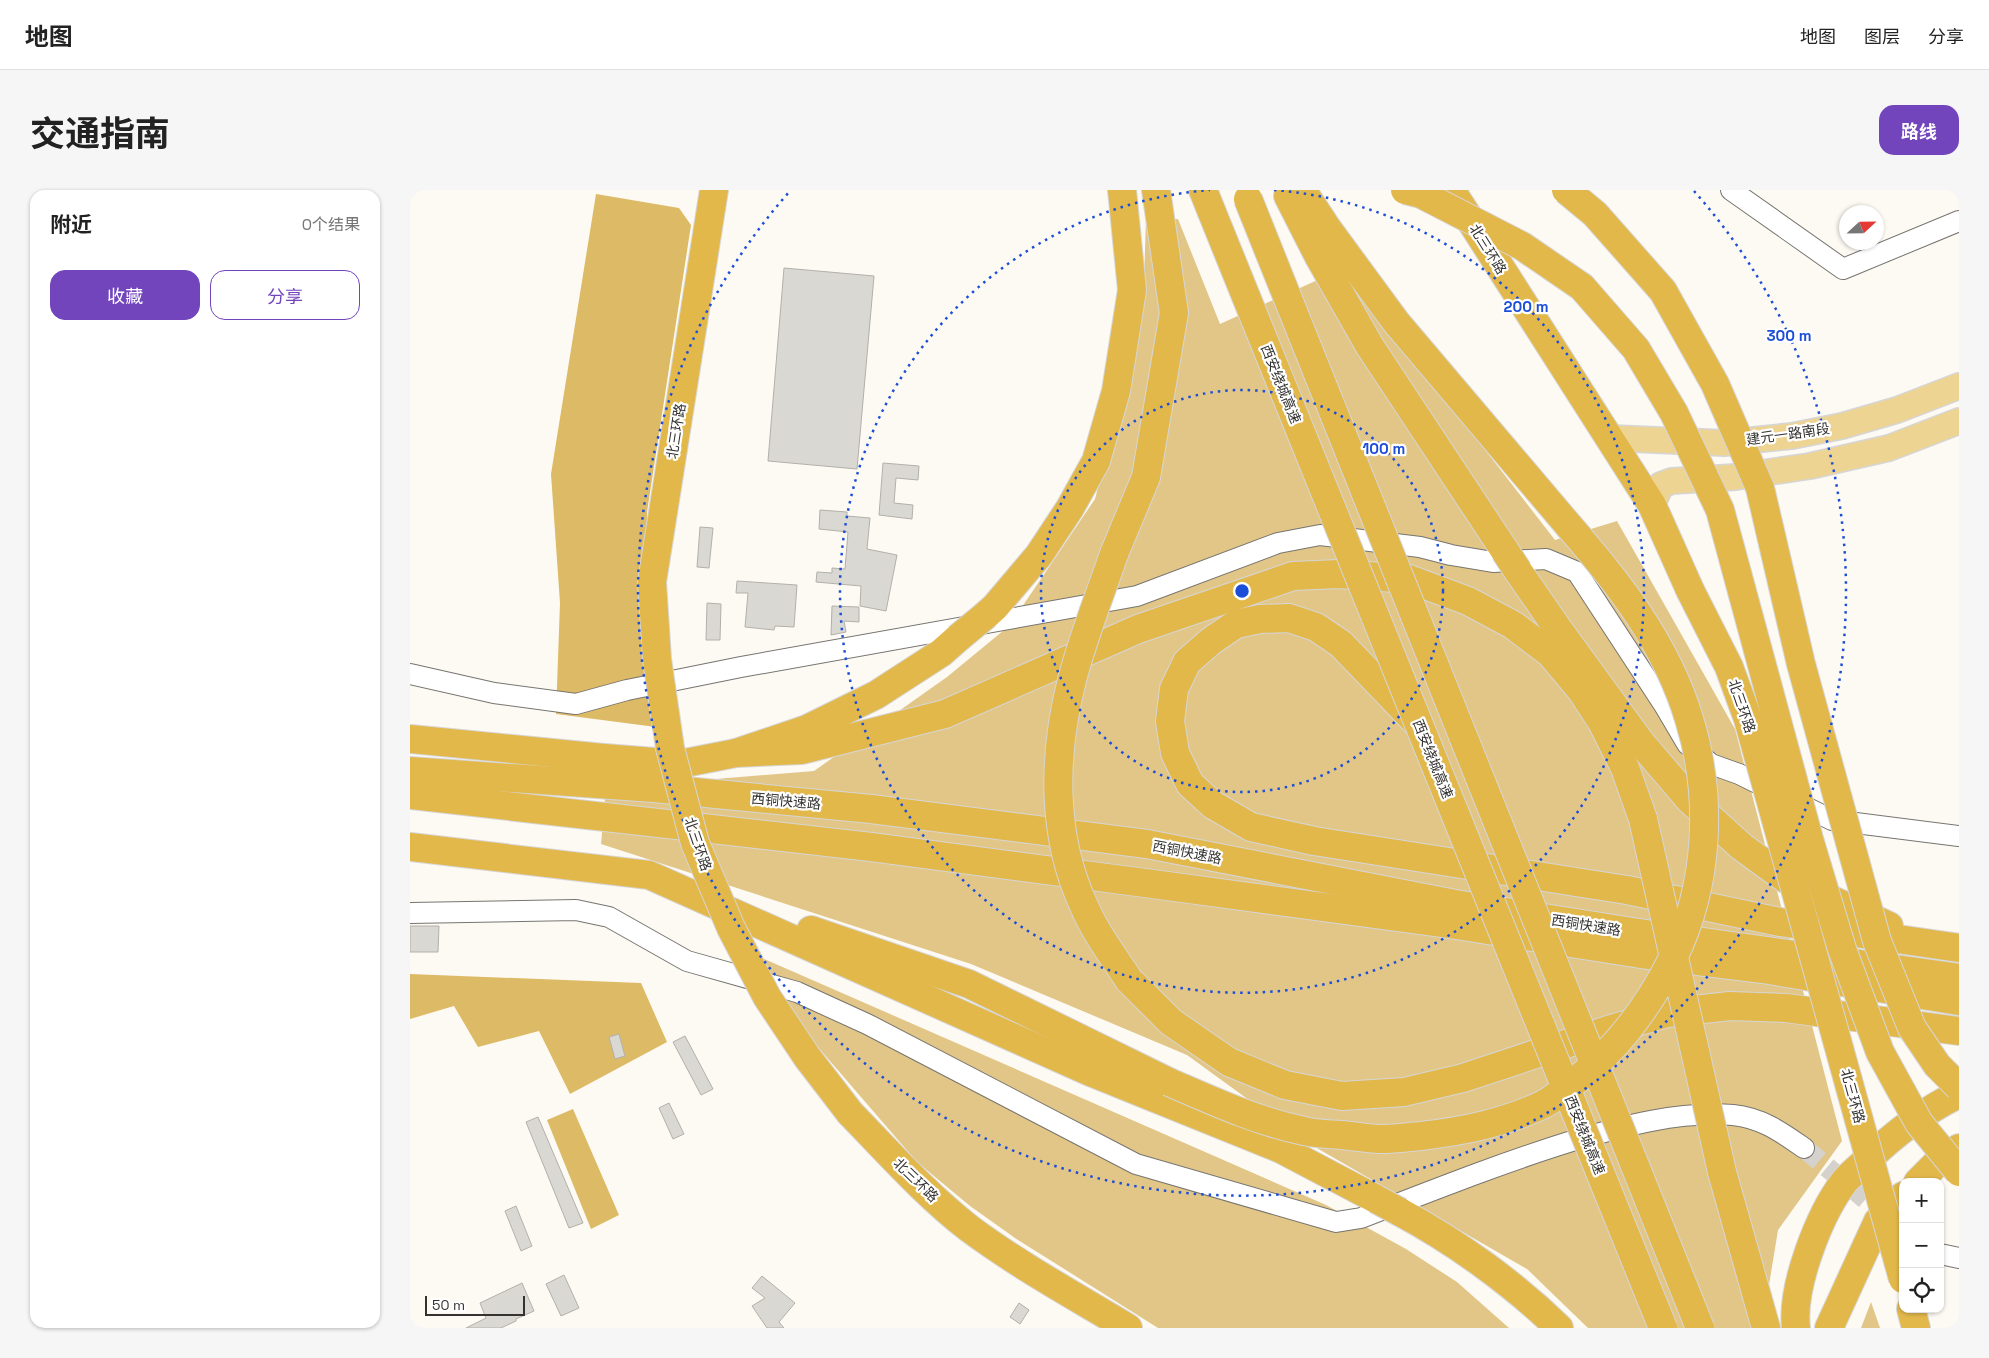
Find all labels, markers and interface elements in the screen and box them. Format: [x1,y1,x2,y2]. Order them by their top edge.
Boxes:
text: 地图 [25,21,73,52]
text: 地图 [1800,25,1836,48]
text: 图层 [1864,25,1900,48]
text: 分享 [1928,25,1964,48]
button: 路线 [1879,105,1959,155]
text: 交通指南 [30,112,170,156]
north arrow [1839,205,1884,250]
text: 附近 [50,211,92,238]
text: 0个结果 [302,214,360,235]
street label: 北三环路 [1466,220,1510,278]
button: 收藏 [50,270,200,320]
button: 分享 [210,270,360,320]
text: 200 m [1504,297,1548,316]
text: 300 m [1766,326,1812,345]
street label: 西安绕城高速 [1257,342,1305,426]
street label: 北三环路 [663,402,689,460]
street label: 建元一路南段 [1745,419,1831,449]
text: 100 m [1363,439,1405,458]
centre of rings [1233,582,1251,600]
street label: 北三环路 [1724,677,1760,735]
street label: 西安绕城高速 [1409,717,1457,801]
street label: 西铜快速路 [750,789,822,813]
street label: 北三环路 [680,815,716,873]
street label: 西铜快速路 [1151,836,1223,868]
street label: 西铜快速路 [1550,911,1622,939]
street label: 北三环路 [1837,1067,1869,1125]
street label: 西安绕城高速 [1561,1093,1609,1177]
street label: 北三环路 [890,1154,942,1206]
map controls [1899,1178,1944,1313]
button: + [1899,1178,1944,1223]
button: − [1899,1223,1944,1268]
button: locate [1899,1268,1944,1313]
scale bar [425,1293,525,1316]
text: 50 m [432,1296,465,1314]

